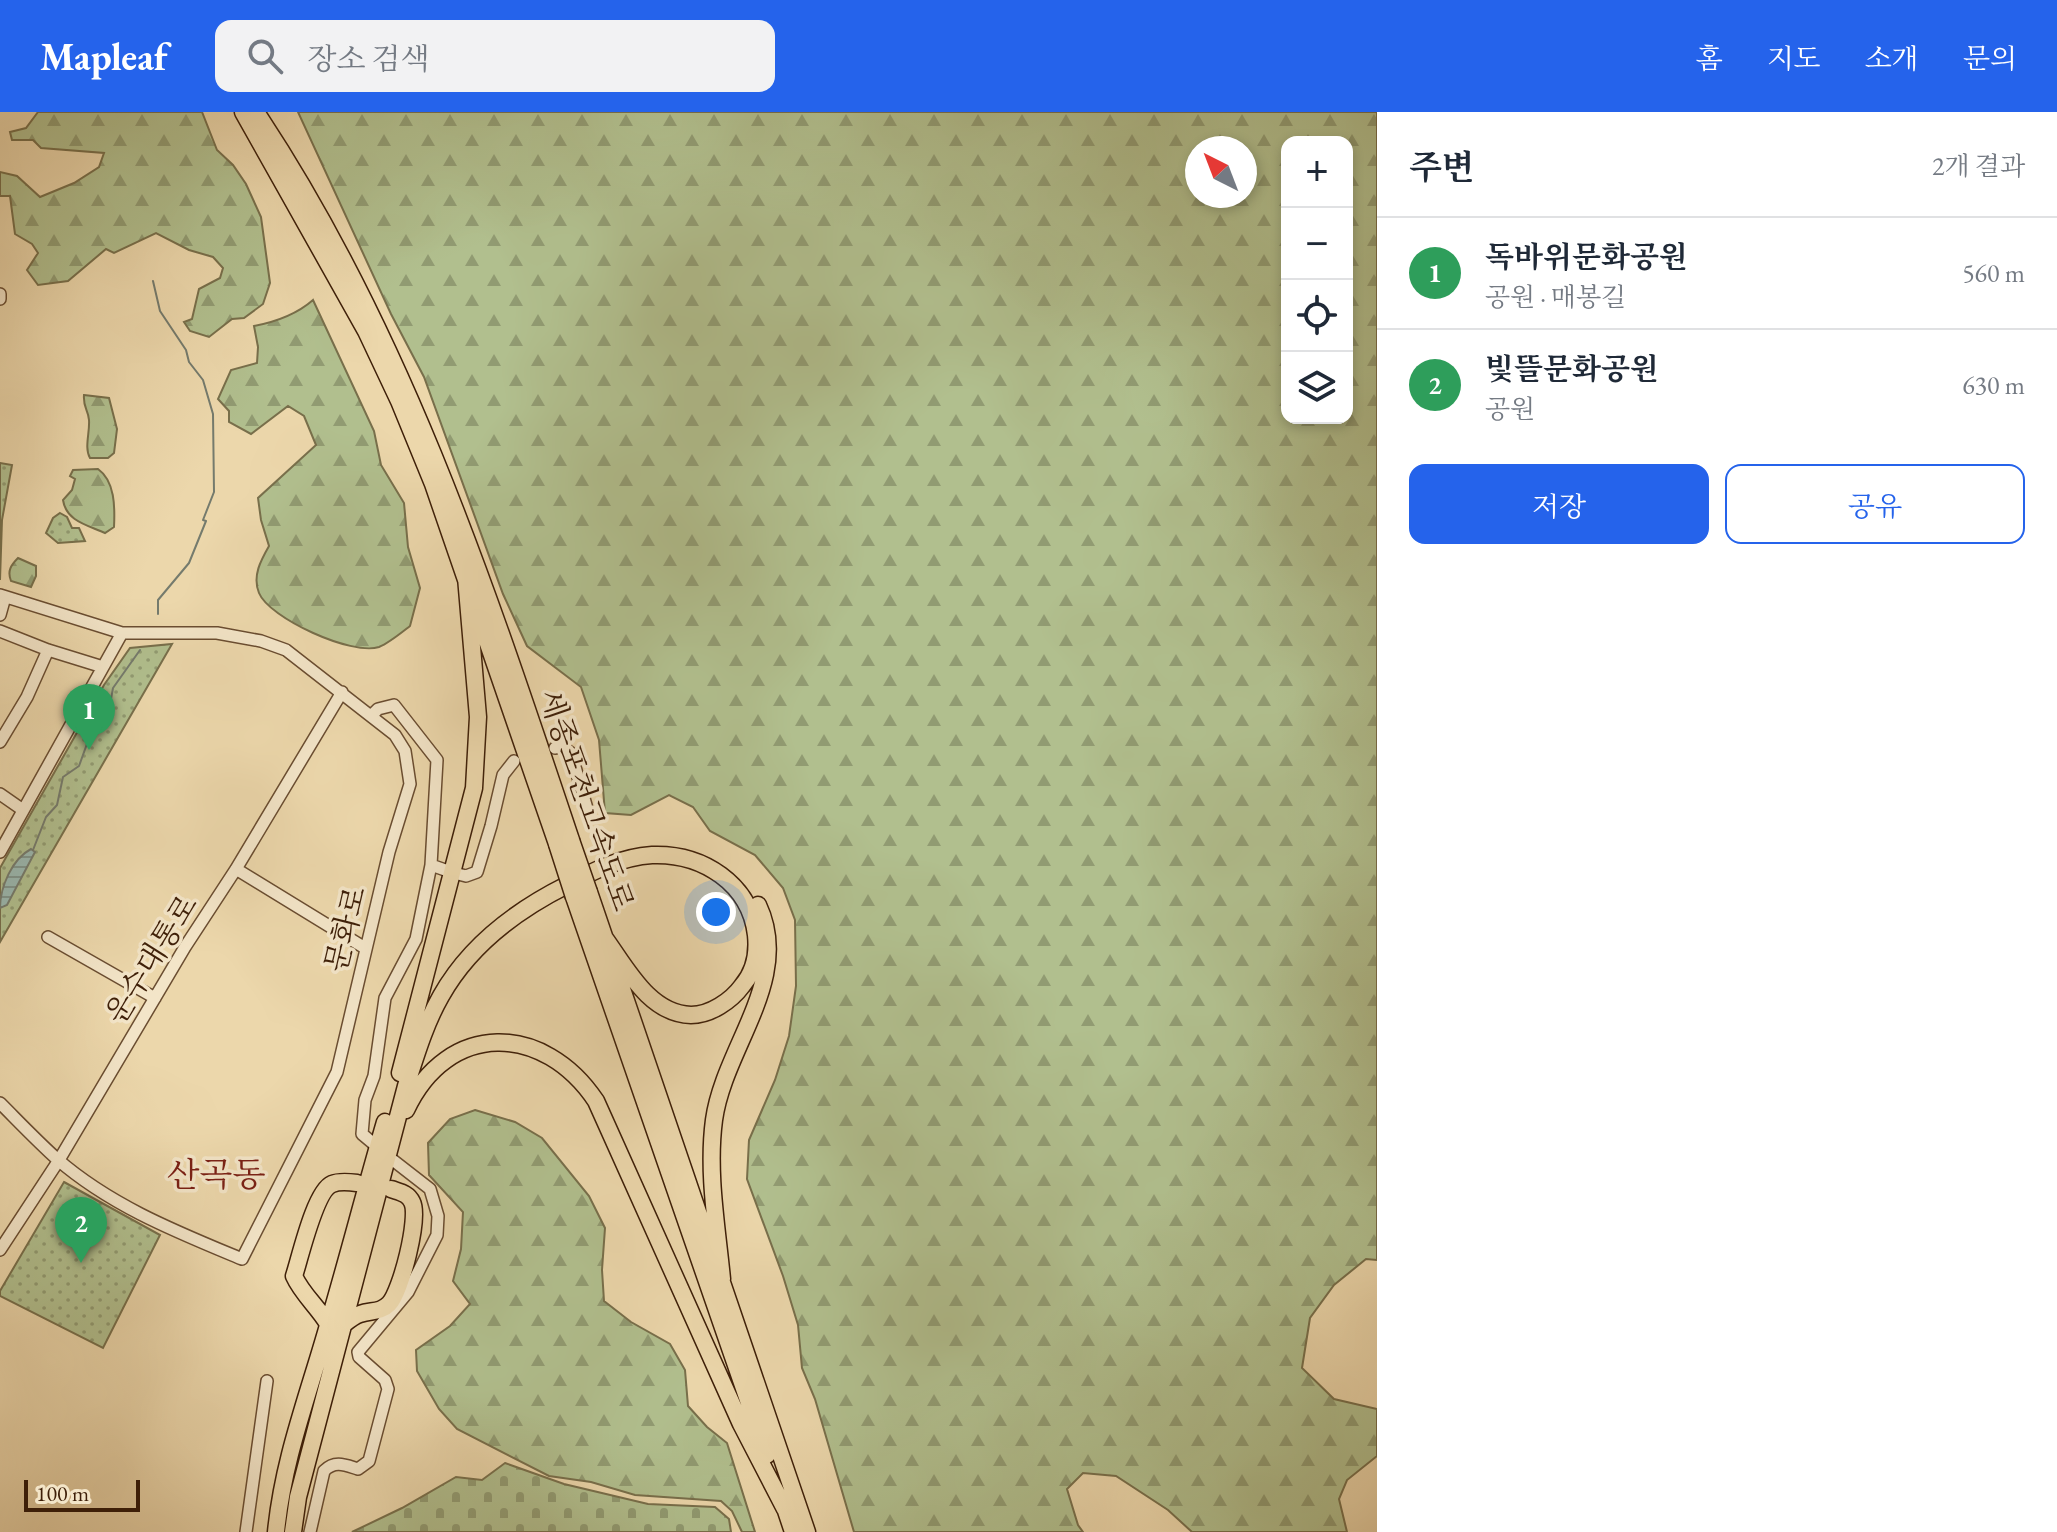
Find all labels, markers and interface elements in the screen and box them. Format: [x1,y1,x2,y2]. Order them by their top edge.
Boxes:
search box [215,20,775,92]
text: Mapleaf [40,32,167,81]
icon: search [243,34,287,78]
text: 장소 검색 [307,39,429,78]
text: 홈 [1696,40,1723,76]
text: 지도 [1767,40,1821,76]
text: 소개 [1865,40,1919,76]
text: 문의 [1963,40,2017,76]
north arrow [1185,136,1257,208]
map controls [1281,136,1353,424]
button: + [1281,136,1353,208]
text: 주변 [1409,145,1475,189]
text: 2개 결과 [1932,149,2025,183]
button: − [1281,208,1353,280]
text: 독바위문화공원 [1485,237,1688,276]
text: 1 [1428,256,1442,290]
text: 560 m [1962,256,2025,290]
button: locate [1281,280,1353,352]
text: 공원 · 매봉길 [1485,280,1626,314]
text: 빛뜰문화공원 [1485,349,1659,388]
button: layers [1281,352,1353,424]
text: 2 [1428,368,1442,402]
text: 630 m [1962,368,2025,402]
text: 공원 [1485,392,1535,426]
button: 저장 [1409,464,1709,544]
button: 공유 [1725,464,2025,544]
pin: 1 [63,684,115,750]
street label: 세종포천고속도로 [531,684,643,916]
street label: 문화로 [316,882,374,976]
street label: 운수대통로 [96,887,206,1031]
your location [696,892,736,932]
district label: 산곡동 [167,1152,265,1196]
pin: 2 [55,1197,107,1263]
scale bar [24,1476,140,1512]
text: 100 m [36,1479,89,1508]

